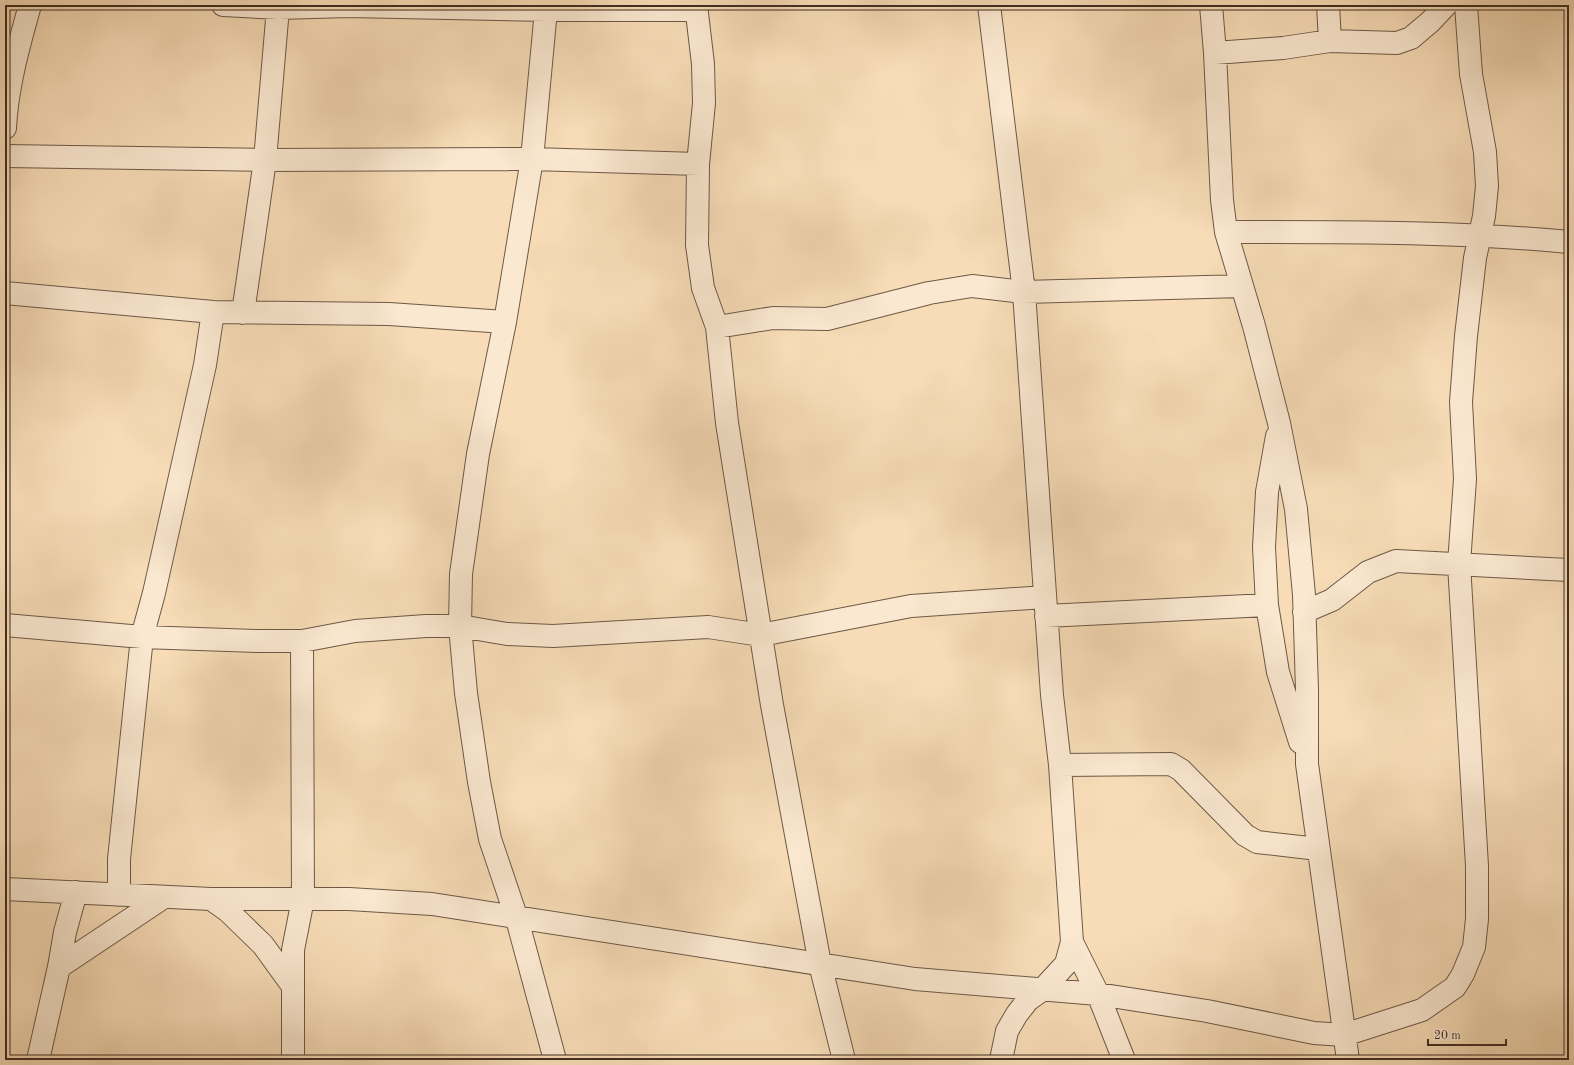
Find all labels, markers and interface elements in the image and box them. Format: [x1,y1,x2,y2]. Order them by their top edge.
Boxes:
scale bar [1428,1021,1506,1047]
text: 20 m [1434,1030,1461,1042]

